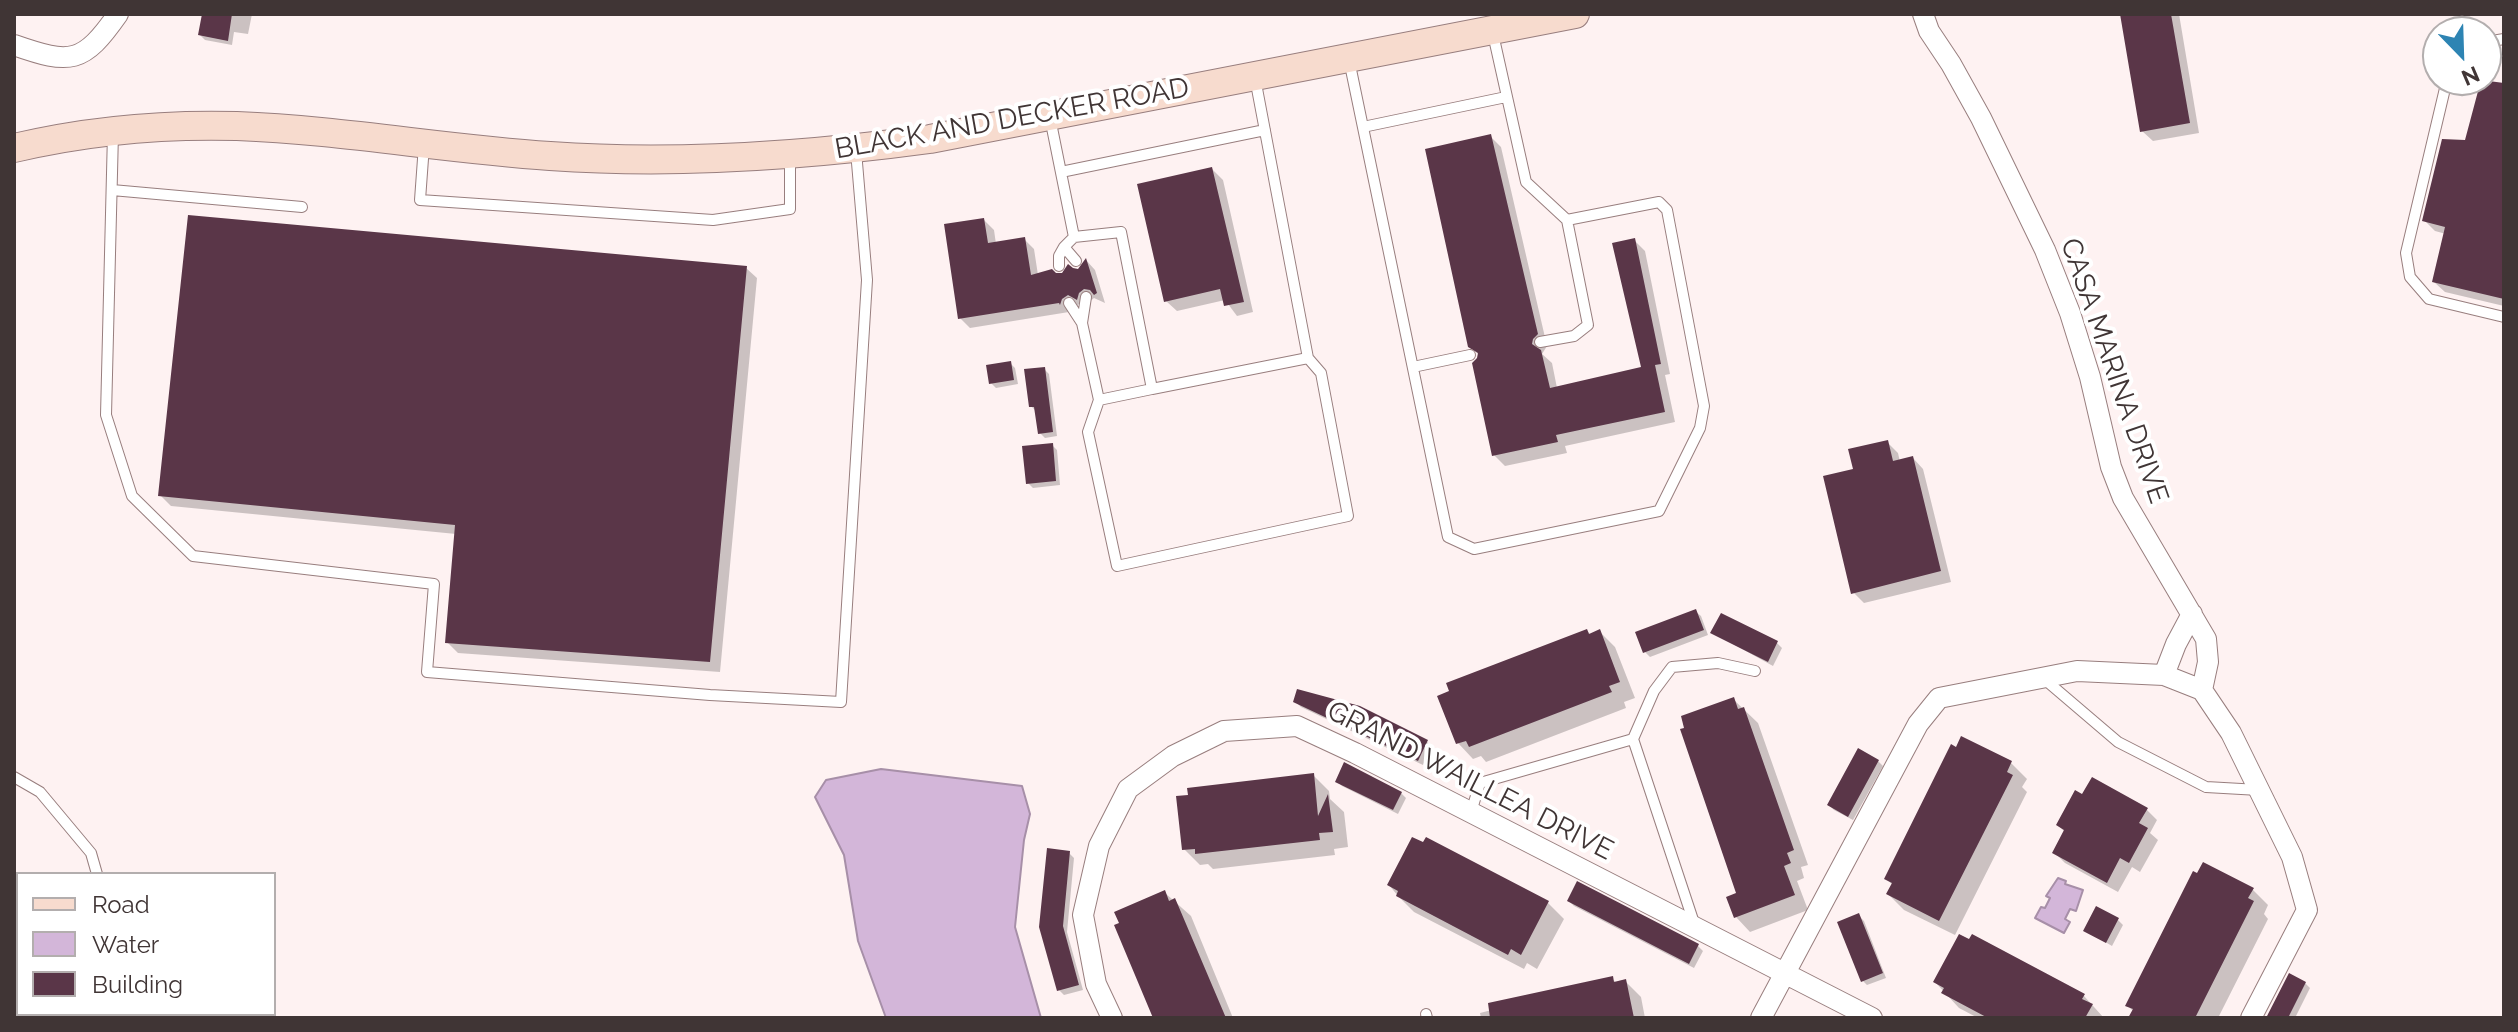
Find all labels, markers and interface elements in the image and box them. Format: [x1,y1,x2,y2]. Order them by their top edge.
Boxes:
north arrow [2422,16,2502,96]
text: N [2458,61,2483,91]
street label: BLACK AND DECKER ROAD [832,71,1192,167]
street label: CASA MARINA DRIVE [2053,234,2175,508]
street label: GRAND WAILLEA DRIVE [1321,694,1619,868]
legend [16,872,276,1016]
text: Road [92,890,150,919]
text: Water [92,930,159,959]
text: Building [92,970,183,999]

